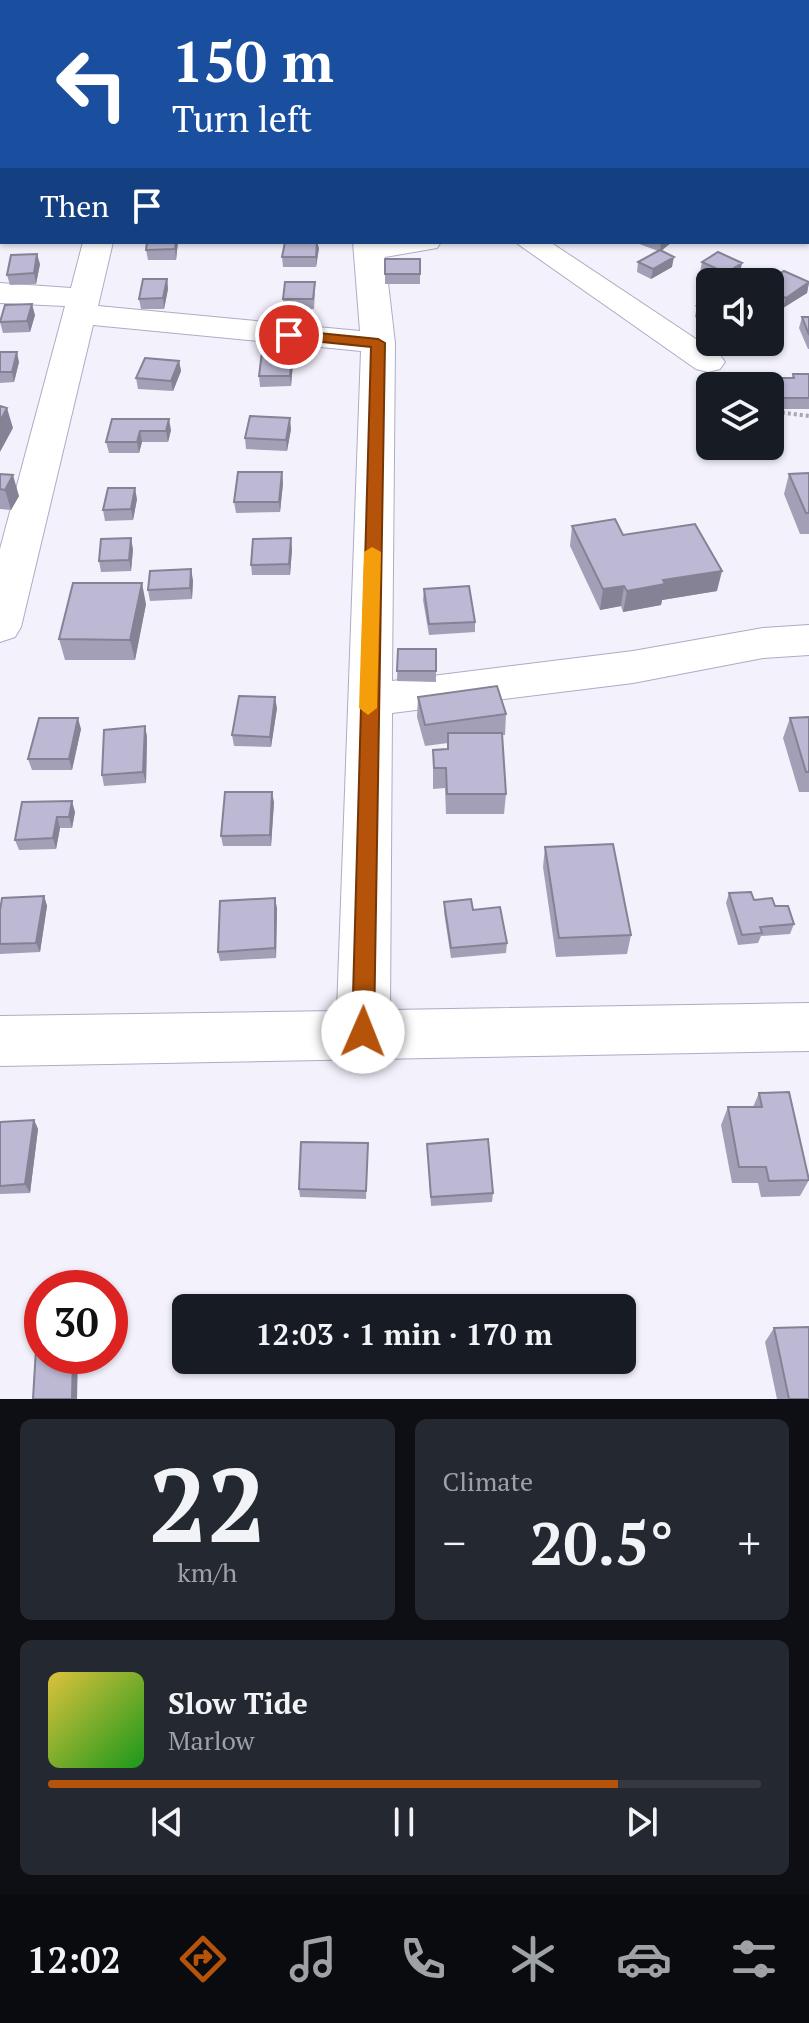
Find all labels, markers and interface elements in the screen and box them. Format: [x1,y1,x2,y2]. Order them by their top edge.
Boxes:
text: 150 m [172,24,334,98]
icon: left [40,32,144,136]
text: Turn left [172,95,312,142]
icon: arrive [125,184,169,228]
text: Then [40,186,109,226]
map controls [696,268,784,460]
button: sound [696,268,784,356]
pin [255,301,323,369]
icon: arrive [267,313,311,357]
button: layers [696,372,784,460]
position arrow [321,990,405,1074]
speed limit sign: 30 [24,1270,128,1374]
text: 12:03 · 1 min · 170 m [256,1314,552,1354]
text: 22 [148,1434,266,1572]
text: Climate [443,1464,533,1498]
text: 20.5° [530,1503,674,1582]
text: − [443,1513,466,1572]
text: + [738,1513,761,1572]
text: km/h [177,1555,237,1589]
text: Slow Tide [168,1683,308,1723]
text: Marlow [168,1723,254,1757]
icon: previous [145,1800,189,1844]
icon: pause [382,1800,426,1844]
icon: next [620,1800,664,1844]
icon: directions [175,1931,231,1987]
icon: music [285,1931,341,1987]
icon: phone [395,1931,451,1987]
icon: climate [505,1931,561,1987]
icon: car [616,1931,672,1987]
icon: filters [726,1931,782,1987]
text: 12:02 [27,1936,121,1983]

